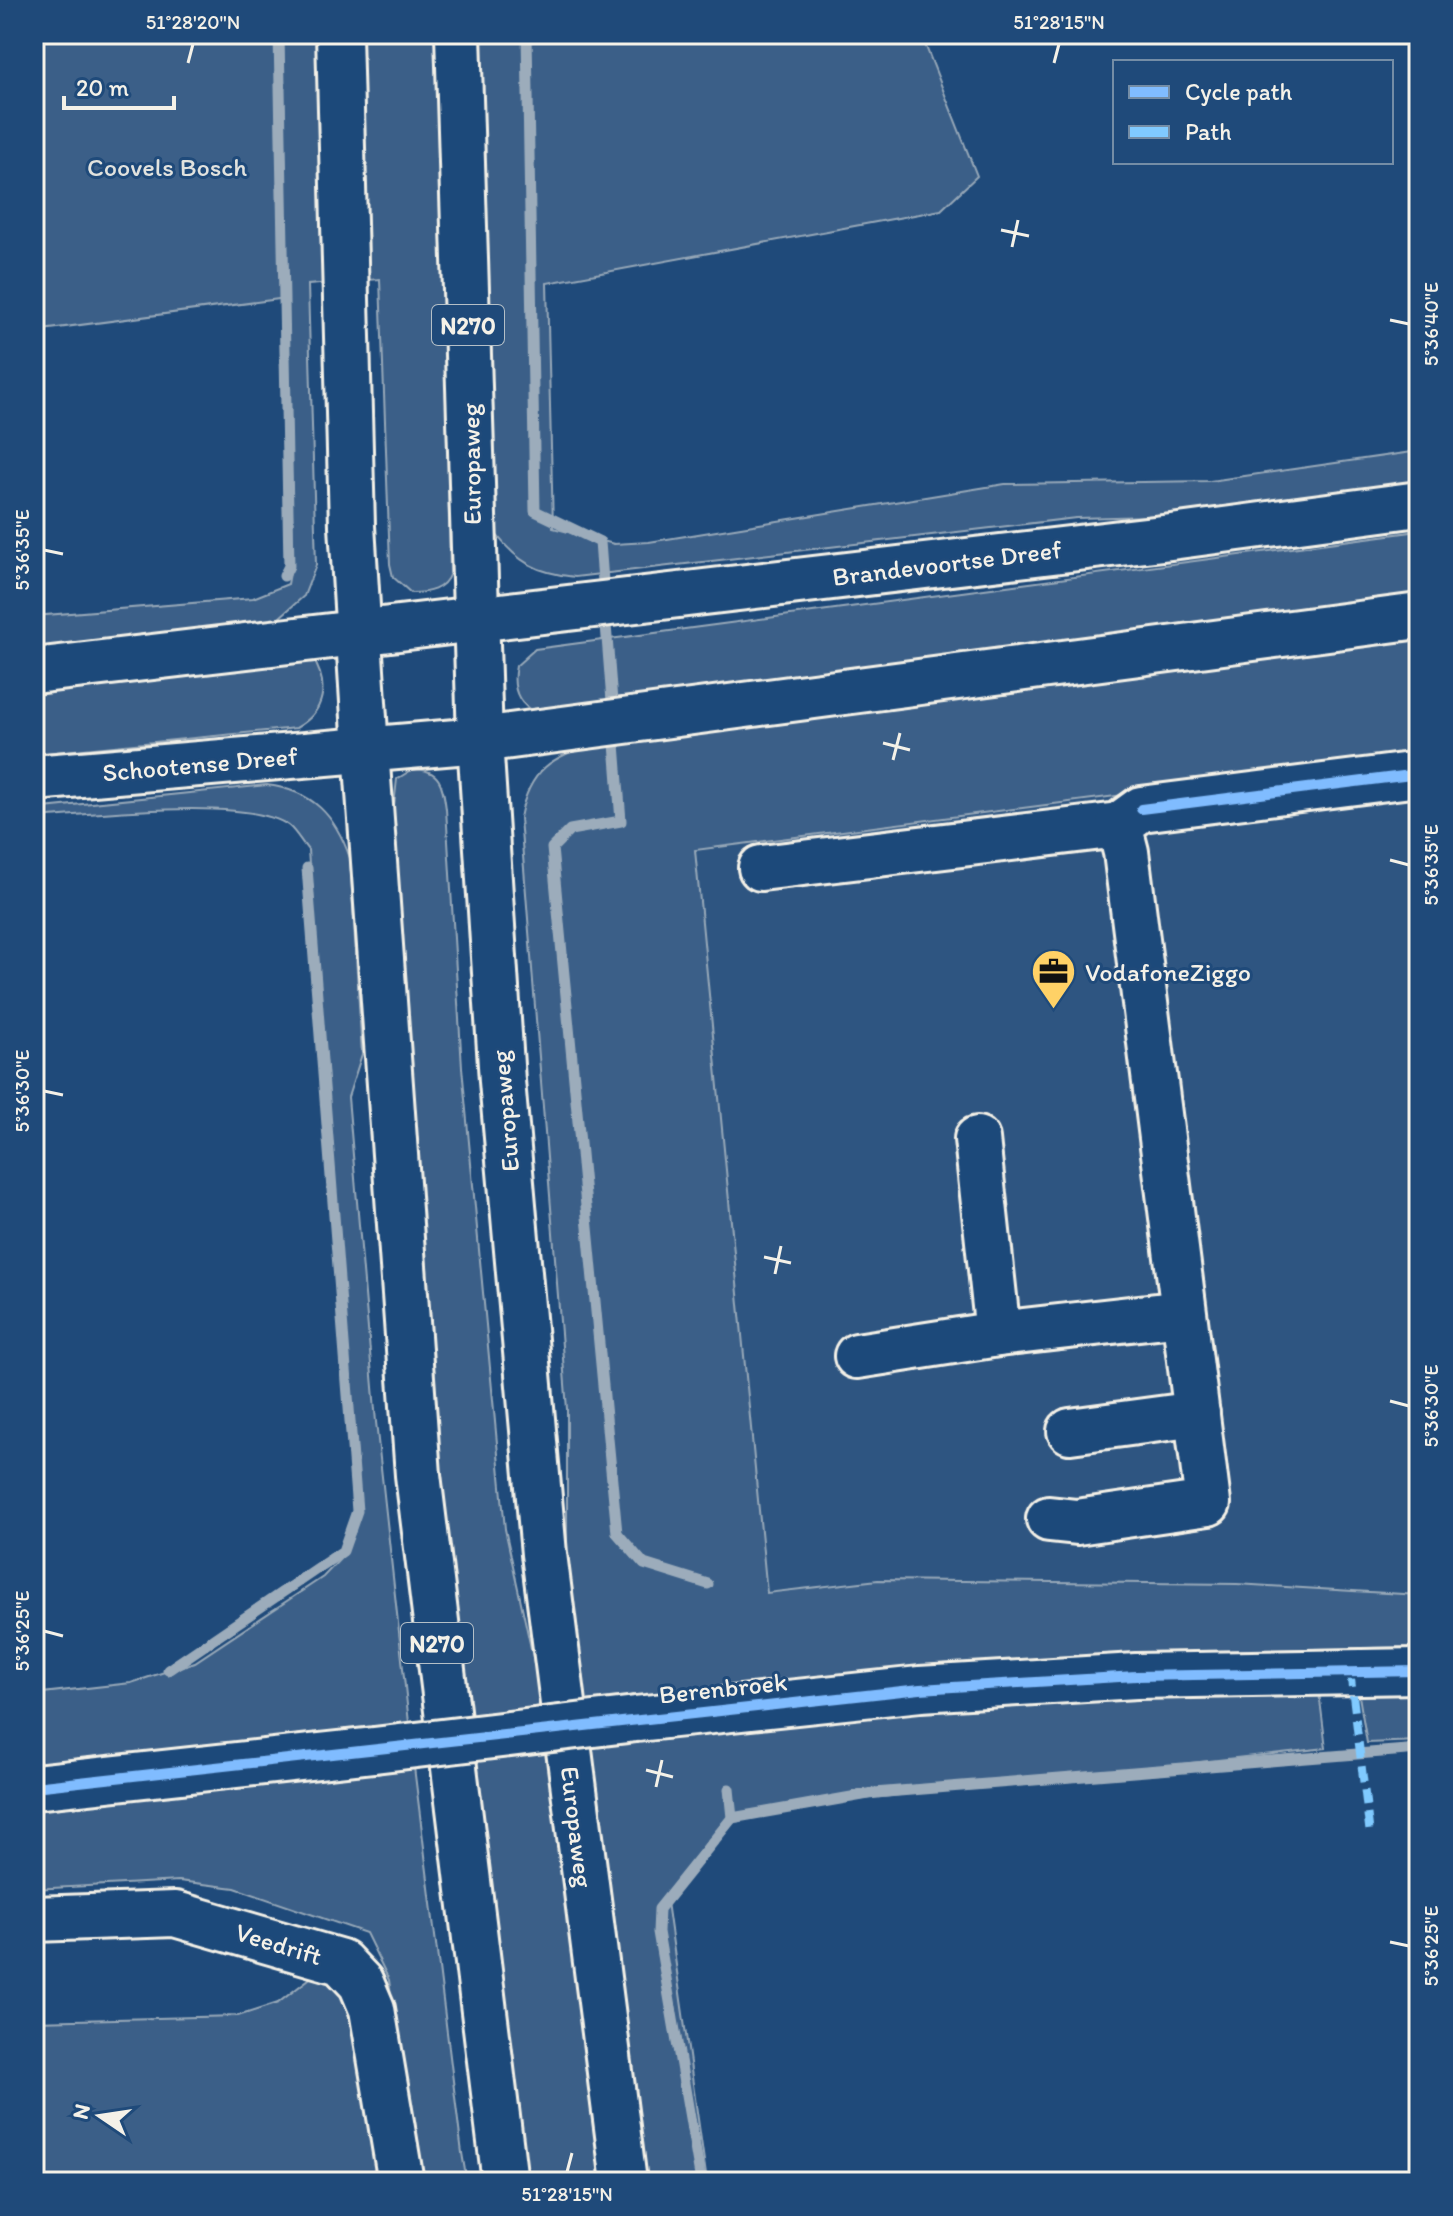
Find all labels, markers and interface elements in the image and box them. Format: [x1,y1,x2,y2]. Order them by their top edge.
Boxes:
text: 51°28'20"N [146,10,240,34]
text: 51°28'15"N [1013,10,1105,34]
scale bar [64,60,174,110]
legend [1113,60,1393,164]
text: 20 m [76,73,129,102]
text: Cycle path [1185,77,1292,106]
text: Path [1185,117,1232,146]
park label: Coovels Bosch [87,151,247,183]
text: 5°36'40"E [1419,282,1443,366]
road number: N270 [432,305,504,345]
street label: Europaweg [454,402,488,525]
text: 5°36'35"E [10,509,34,591]
street label: Brandevoortse Dreef [831,533,1064,593]
street label: Schootense Dreef [101,740,299,788]
text: 5°36'35"E [1419,824,1443,906]
office icon: VodafoneZiggo [1030,948,1078,1011]
place label: VodafoneZiggo [1085,956,1251,988]
street label: Europaweg [484,1048,526,1173]
text: 5°36'30"E [10,1049,34,1133]
text: 5°36'30"E [1419,1364,1443,1448]
text: 5°36'25"E [10,1591,34,1671]
road number: N270 [401,1623,473,1663]
street label: Berenbroek [657,1665,789,1711]
street label: Europaweg [554,1765,600,1890]
text: 5°36'25"E [1419,1906,1443,1986]
street label: Veedrift [232,1916,326,1972]
north arrow [60,2076,140,2156]
text: N [66,2101,96,2122]
text: 51°28'15"N [521,2182,613,2206]

